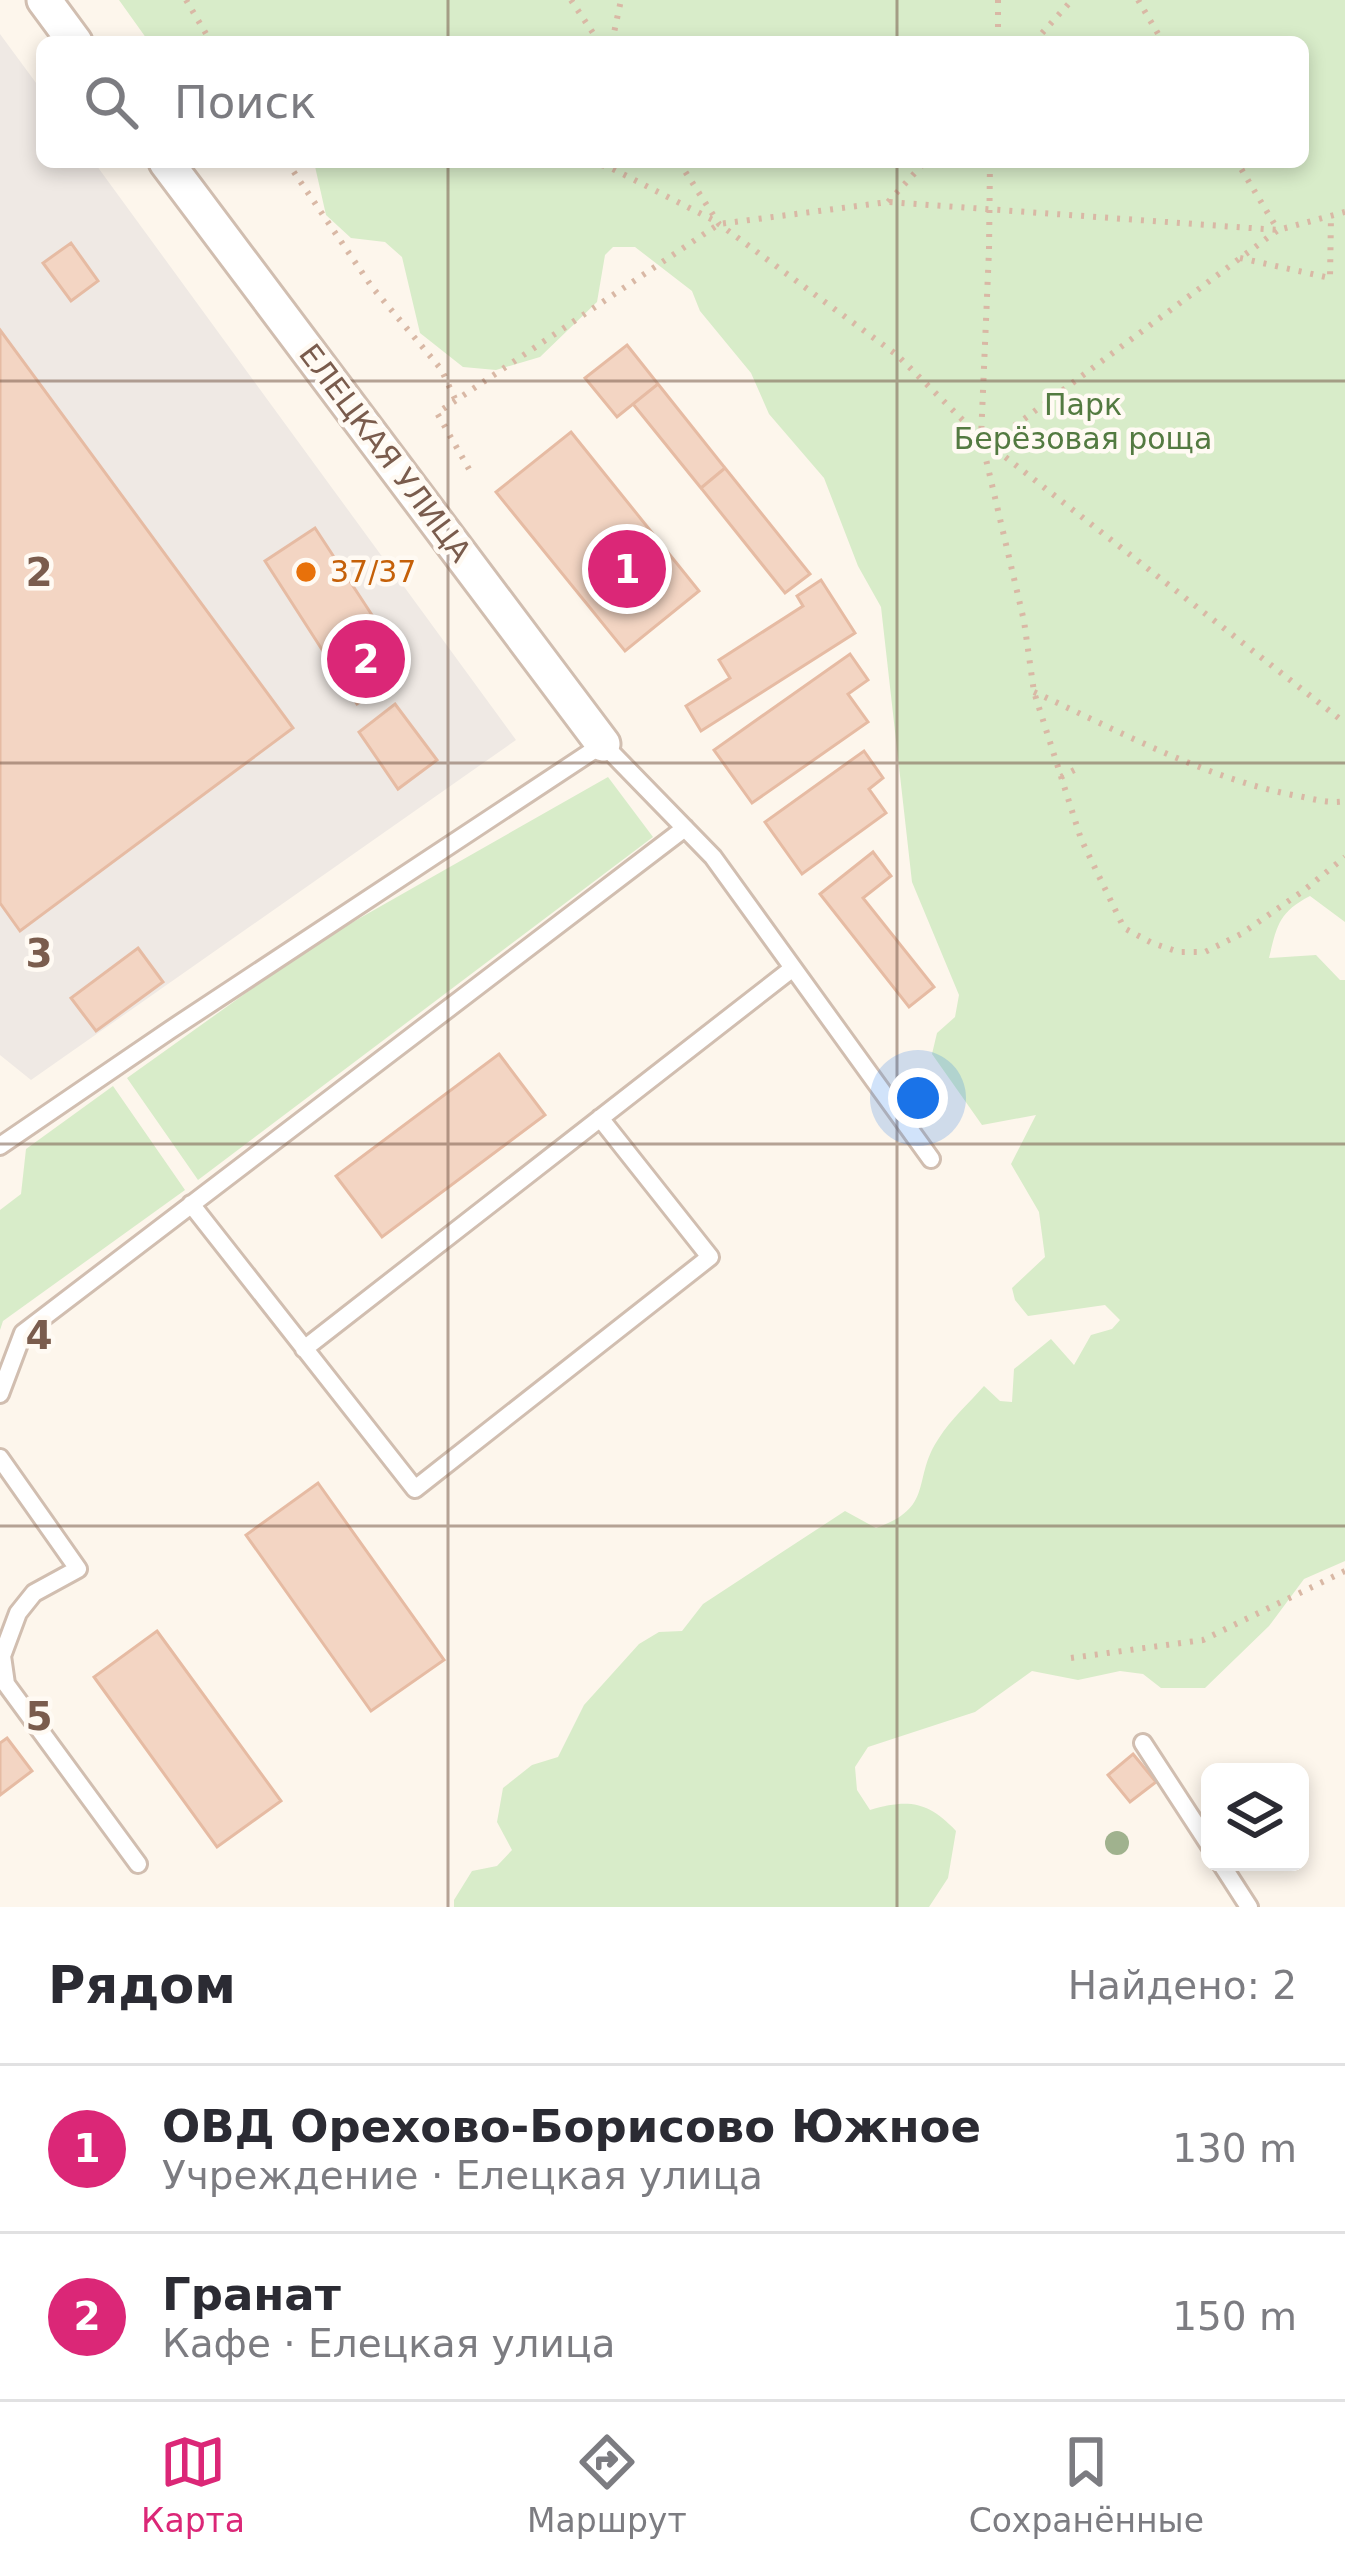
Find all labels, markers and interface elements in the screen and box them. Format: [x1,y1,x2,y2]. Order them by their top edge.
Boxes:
search box [36,36,1309,168]
icon: search [78,69,144,135]
text: Поиск [174,76,317,129]
street label: ЕЛЕЦКАЯ УЛИЦА [292,337,479,569]
park label: Парк Берёзовая роща [954,387,1212,456]
pin: 1 [588,524,666,614]
text: 2 [25,550,53,595]
place label: 37/37 [330,554,416,589]
marker: 37/37 [293,559,319,585]
pin: 2 [327,614,405,704]
text: 3 [25,931,53,976]
your location [888,1068,948,1128]
text: 4 [25,1313,53,1358]
text: 5 [25,1694,53,1739]
map controls [1201,1763,1309,1871]
button: layers [1201,1763,1309,1871]
text: Рядом [48,1956,236,2015]
text: Найдено: 2 [1068,1963,1297,2008]
text: ОВД Орехово-Борисово Южное [162,2100,981,2153]
text: 1 [73,2126,101,2171]
text: 130 m [1172,2126,1297,2171]
text: Учреждение · Елецкая улица [162,2153,763,2198]
text: Гранат [162,2268,341,2321]
text: 2 [73,2294,101,2339]
text: 150 m [1172,2294,1297,2339]
text: Кафе · Елецкая улица [162,2321,615,2366]
tab: Карта [141,2429,245,2540]
tab: Маршрут [527,2429,687,2540]
tab: Сохранённые [969,2429,1204,2540]

